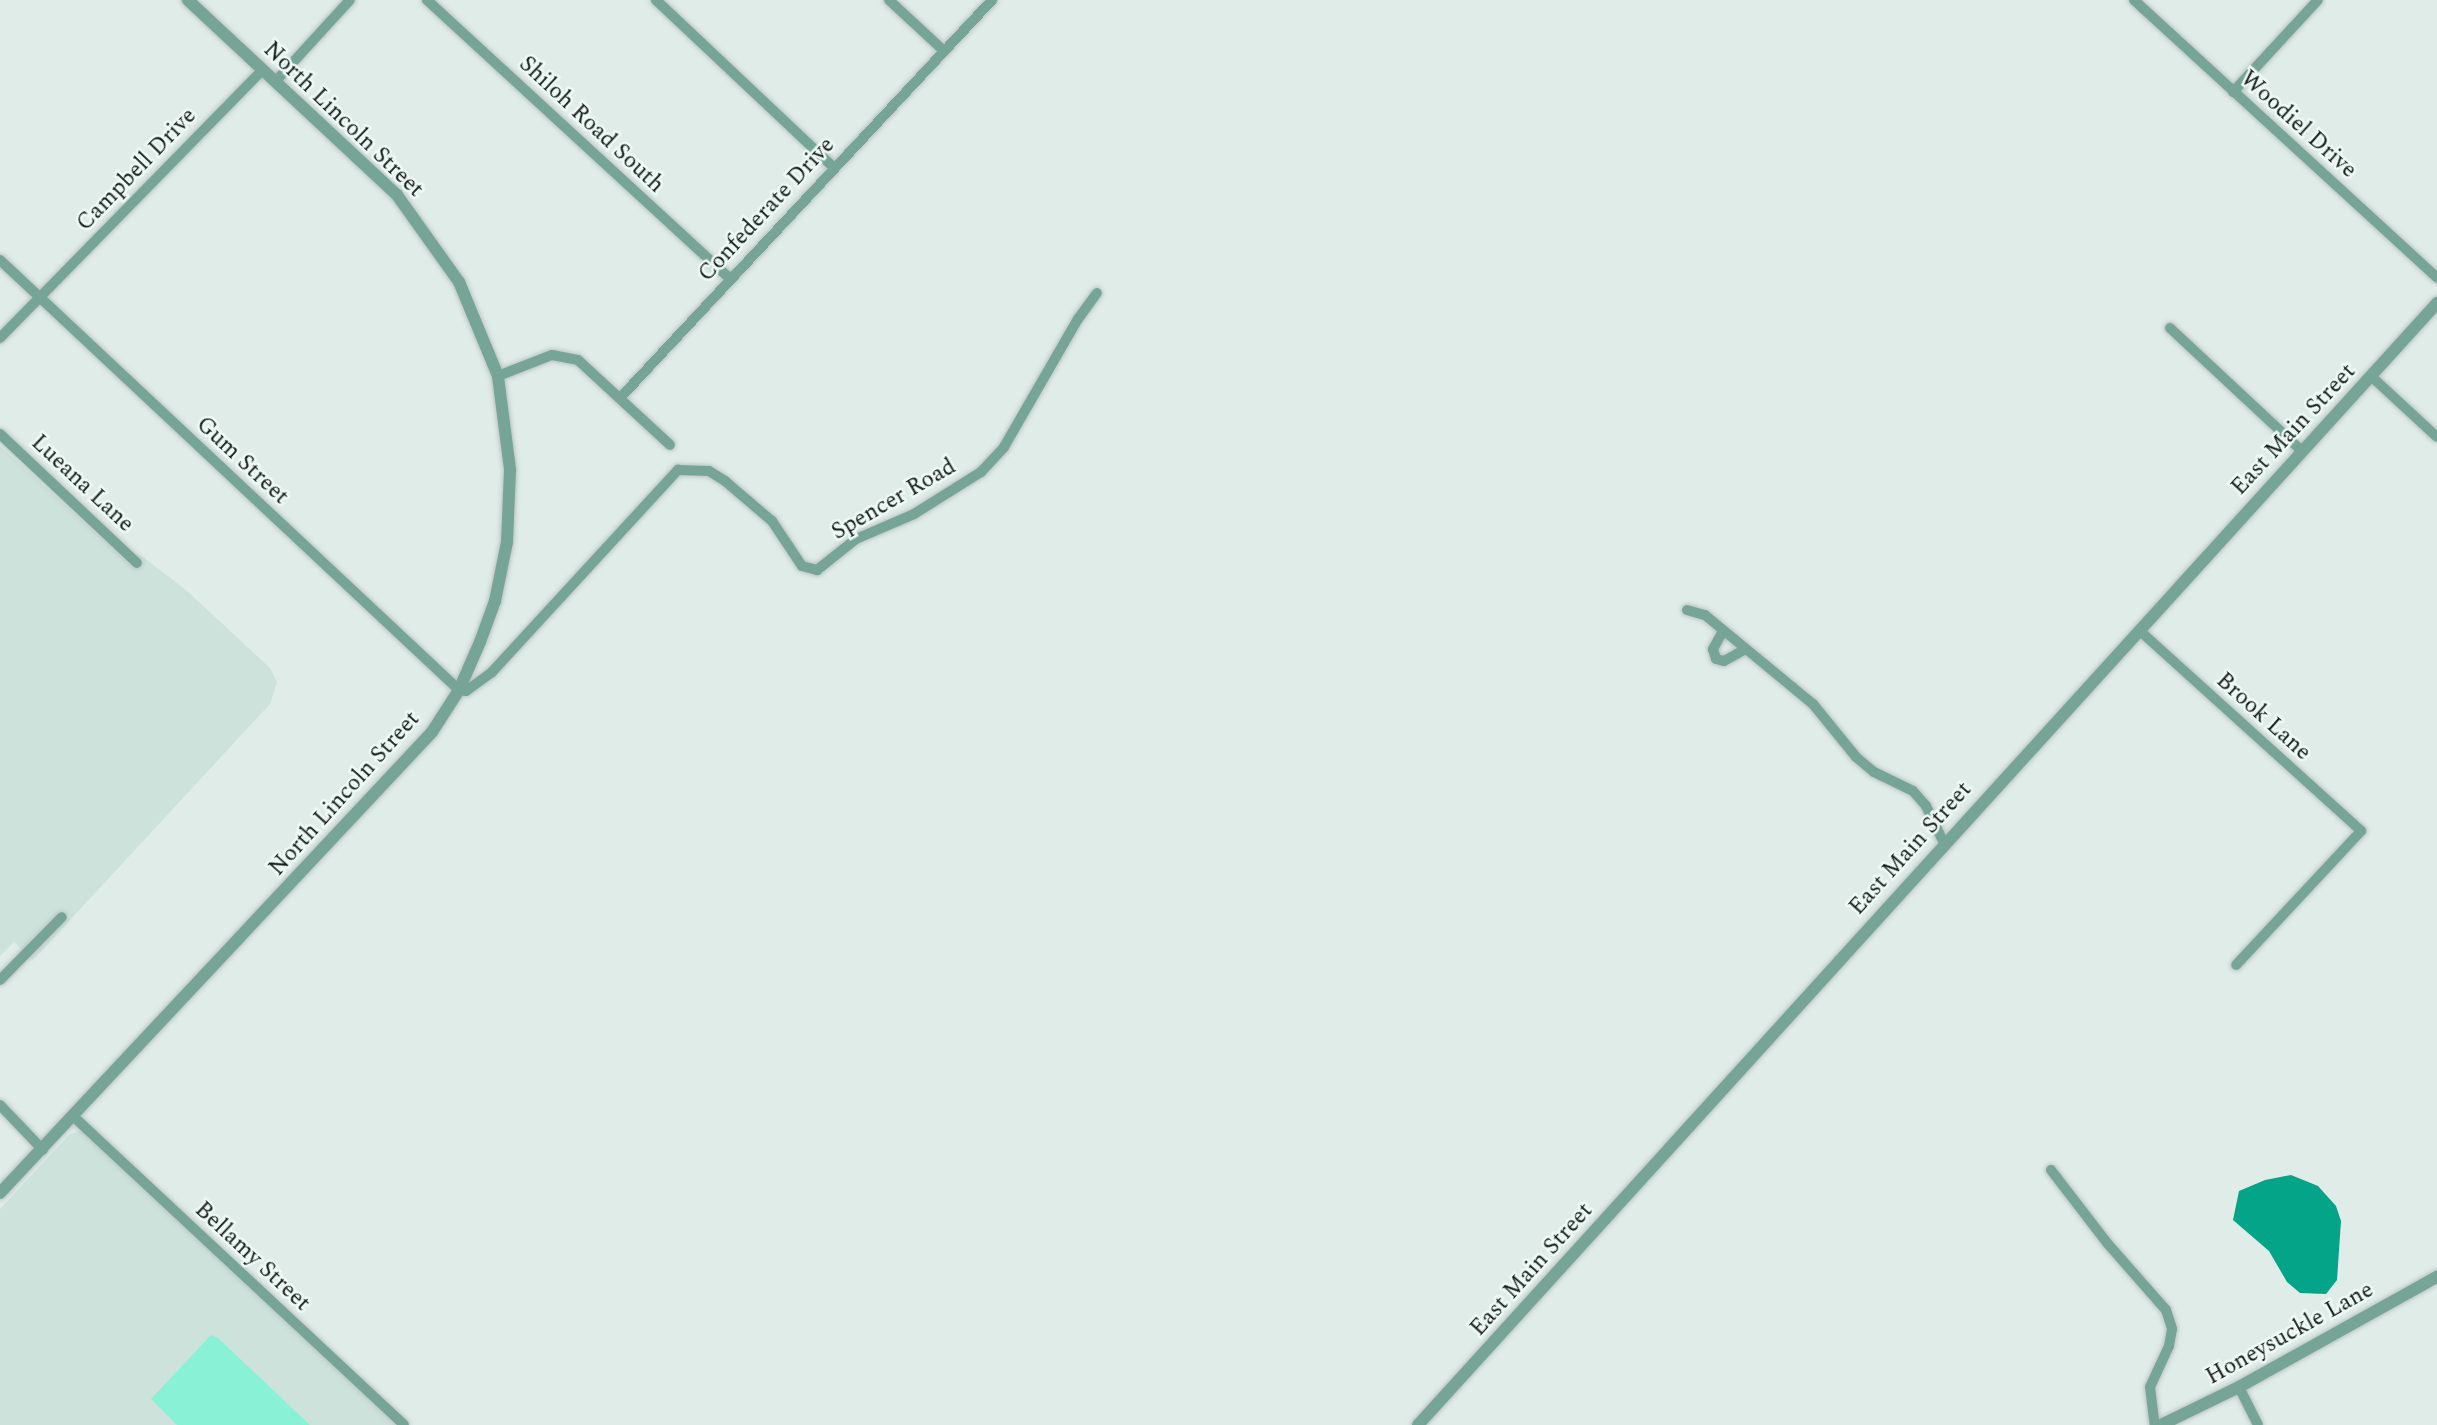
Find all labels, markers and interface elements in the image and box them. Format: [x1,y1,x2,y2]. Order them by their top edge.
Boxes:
street label: North Lincoln Street [257,36,429,204]
street label: Shiloh Road South [513,51,669,199]
street label: Woodiel Drive [2234,65,2362,185]
street label: Campbell Drive [71,103,203,237]
street label: Confederate Drive [693,132,841,288]
street label: East Main Street [2226,358,2362,502]
street label: Gum Street [190,411,294,511]
street label: Lueana Lane [25,429,139,539]
street label: Spencer Road [827,453,961,547]
street label: Brook Lane [2210,667,2316,767]
street label: North Lincoln Street [264,706,426,882]
street label: East Main Street [1844,777,1978,921]
street label: Bellamy Street [188,1196,316,1318]
street label: East Main Street [1465,1198,1599,1342]
street label: Honeysuckle Lane [2202,1277,2378,1391]

